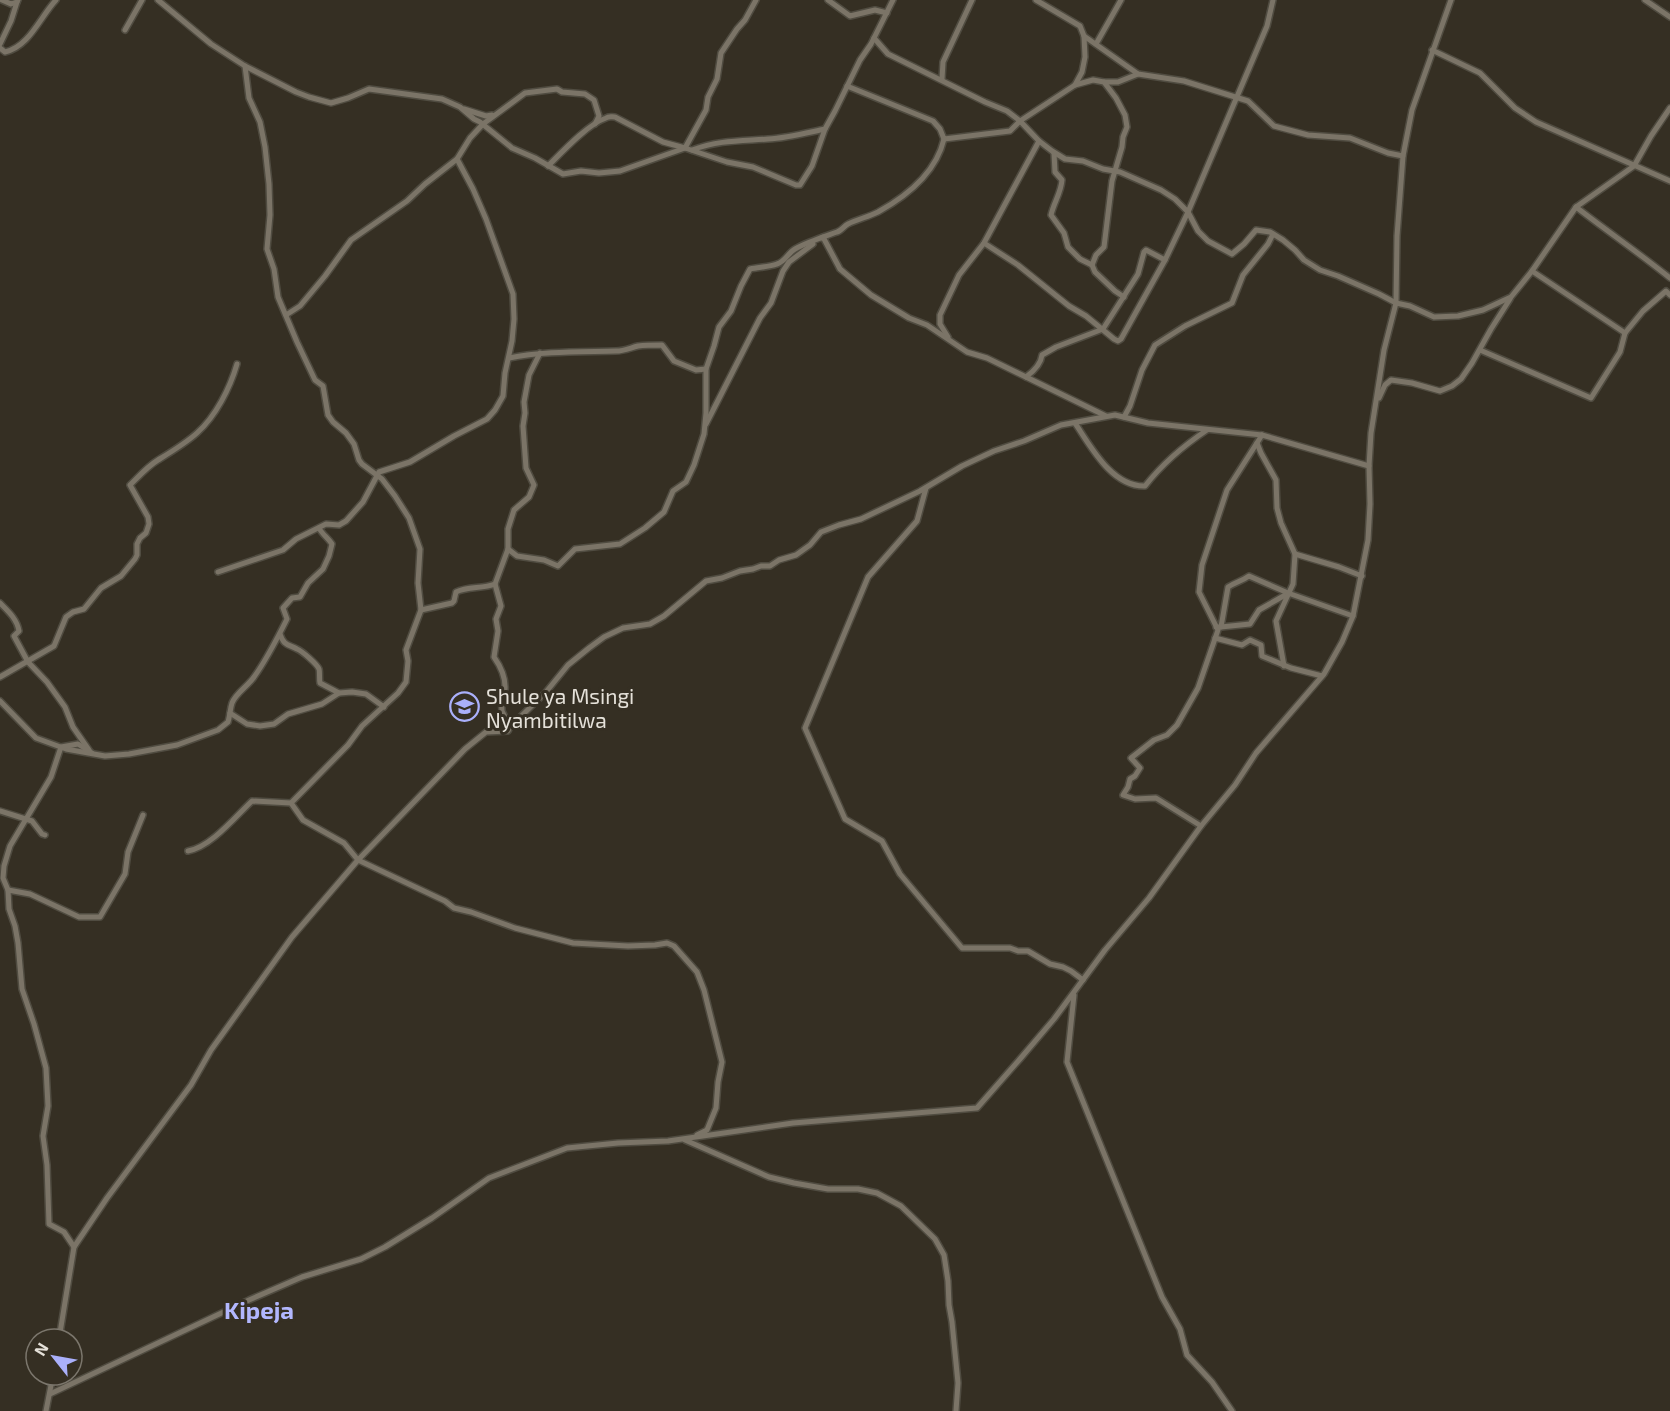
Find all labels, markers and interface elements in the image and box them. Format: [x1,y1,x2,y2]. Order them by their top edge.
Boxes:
place label: Shule ya Msingi Nyambitilwa [486,683,634,732]
school or university icon: Shule ya Msingi Nyambitilwa [449,691,481,723]
district label: Kipeja [224,1295,294,1324]
north arrow [24,1327,84,1387]
text: N [30,1339,52,1359]

